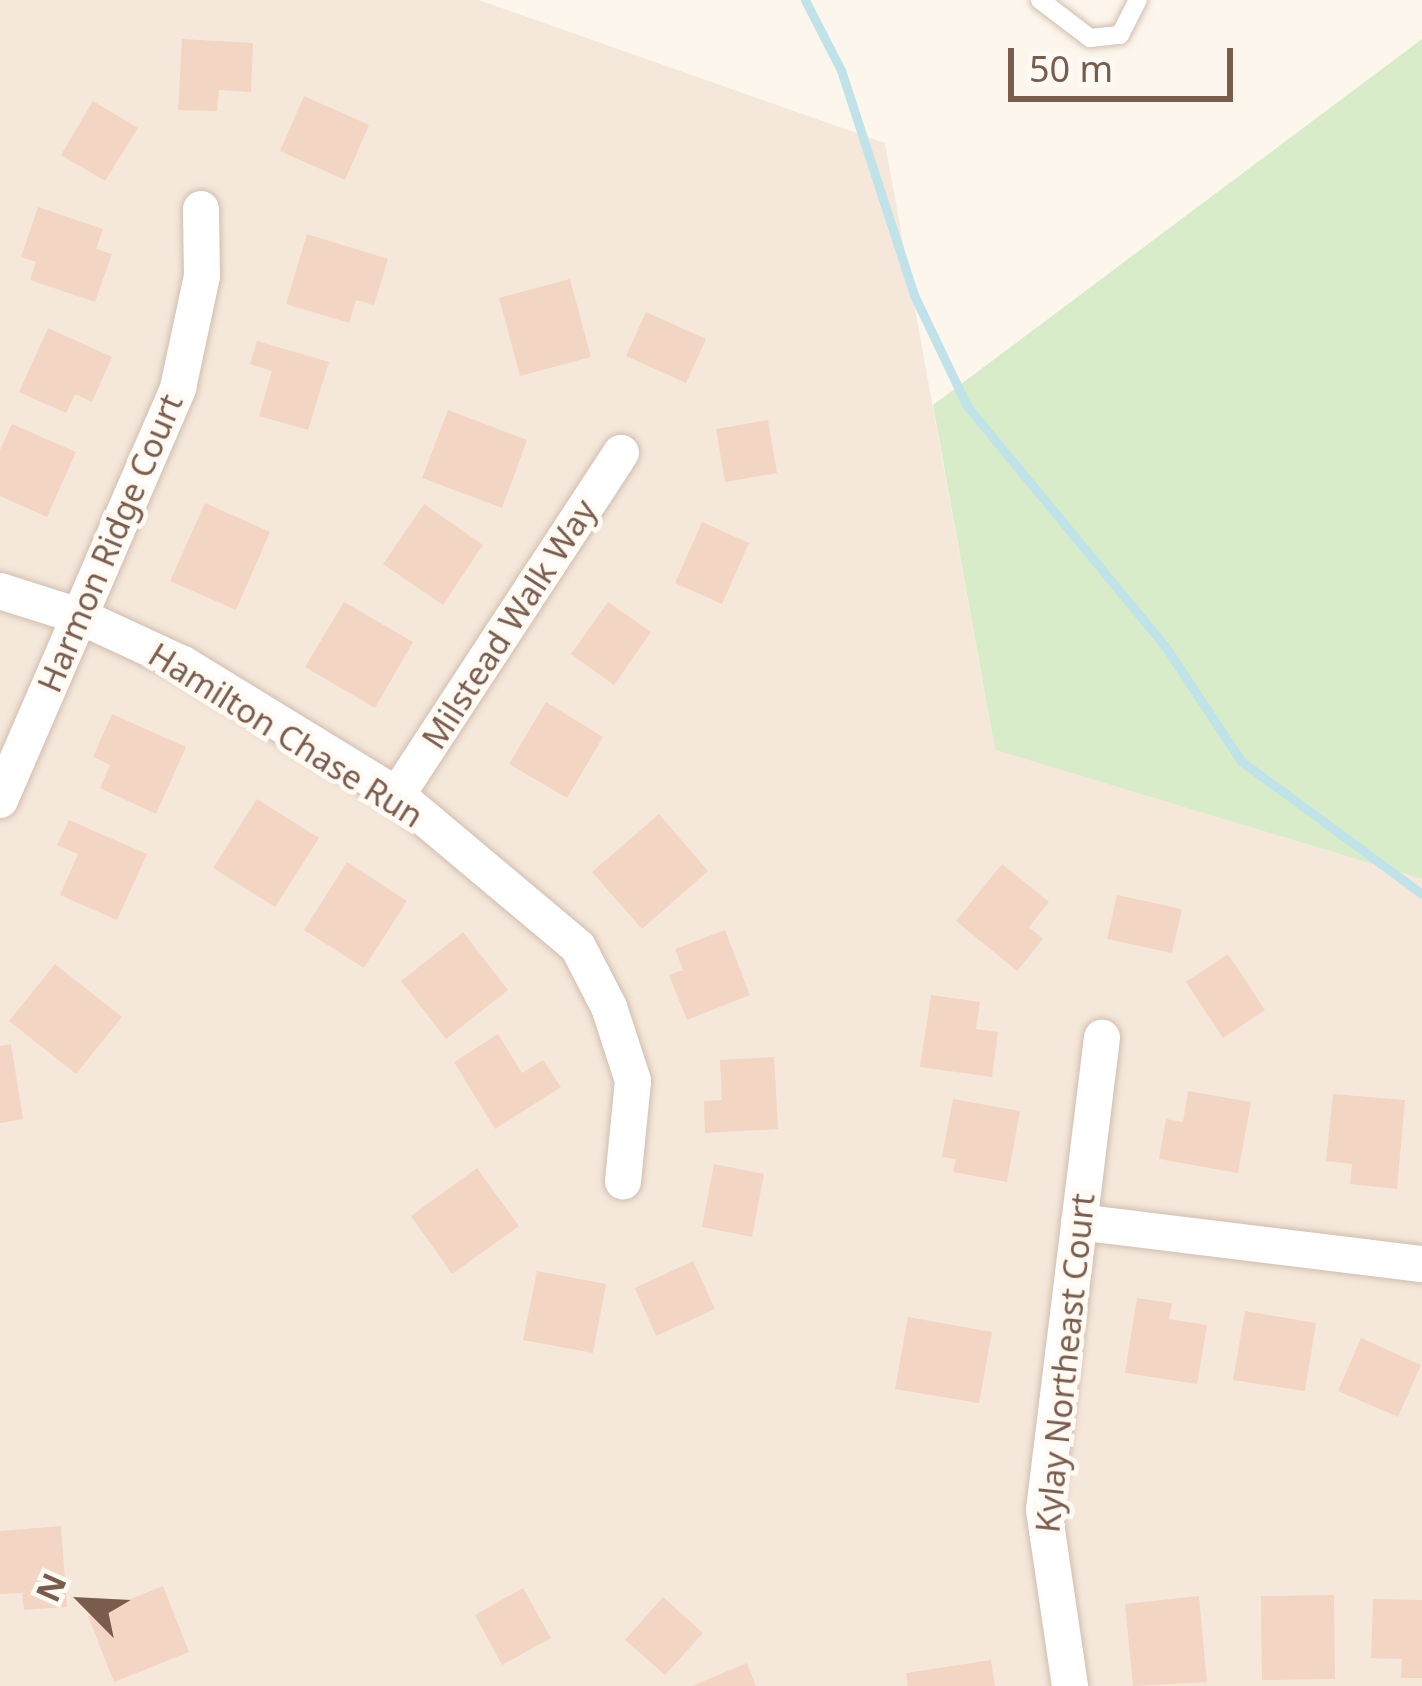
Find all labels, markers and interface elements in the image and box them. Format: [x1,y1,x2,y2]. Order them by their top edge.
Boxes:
scale bar [1014,24,1239,98]
text: 50 m [1029,44,1113,93]
street label: Harmon Ridge Court [29,388,191,698]
street label: Milstead Walk Way [414,492,604,756]
street label: Hamilton Chase Run [142,635,430,835]
street label: Kylay Northeast Court [1027,1191,1103,1535]
north arrow [24,1542,144,1662]
text: N [25,1566,77,1609]

